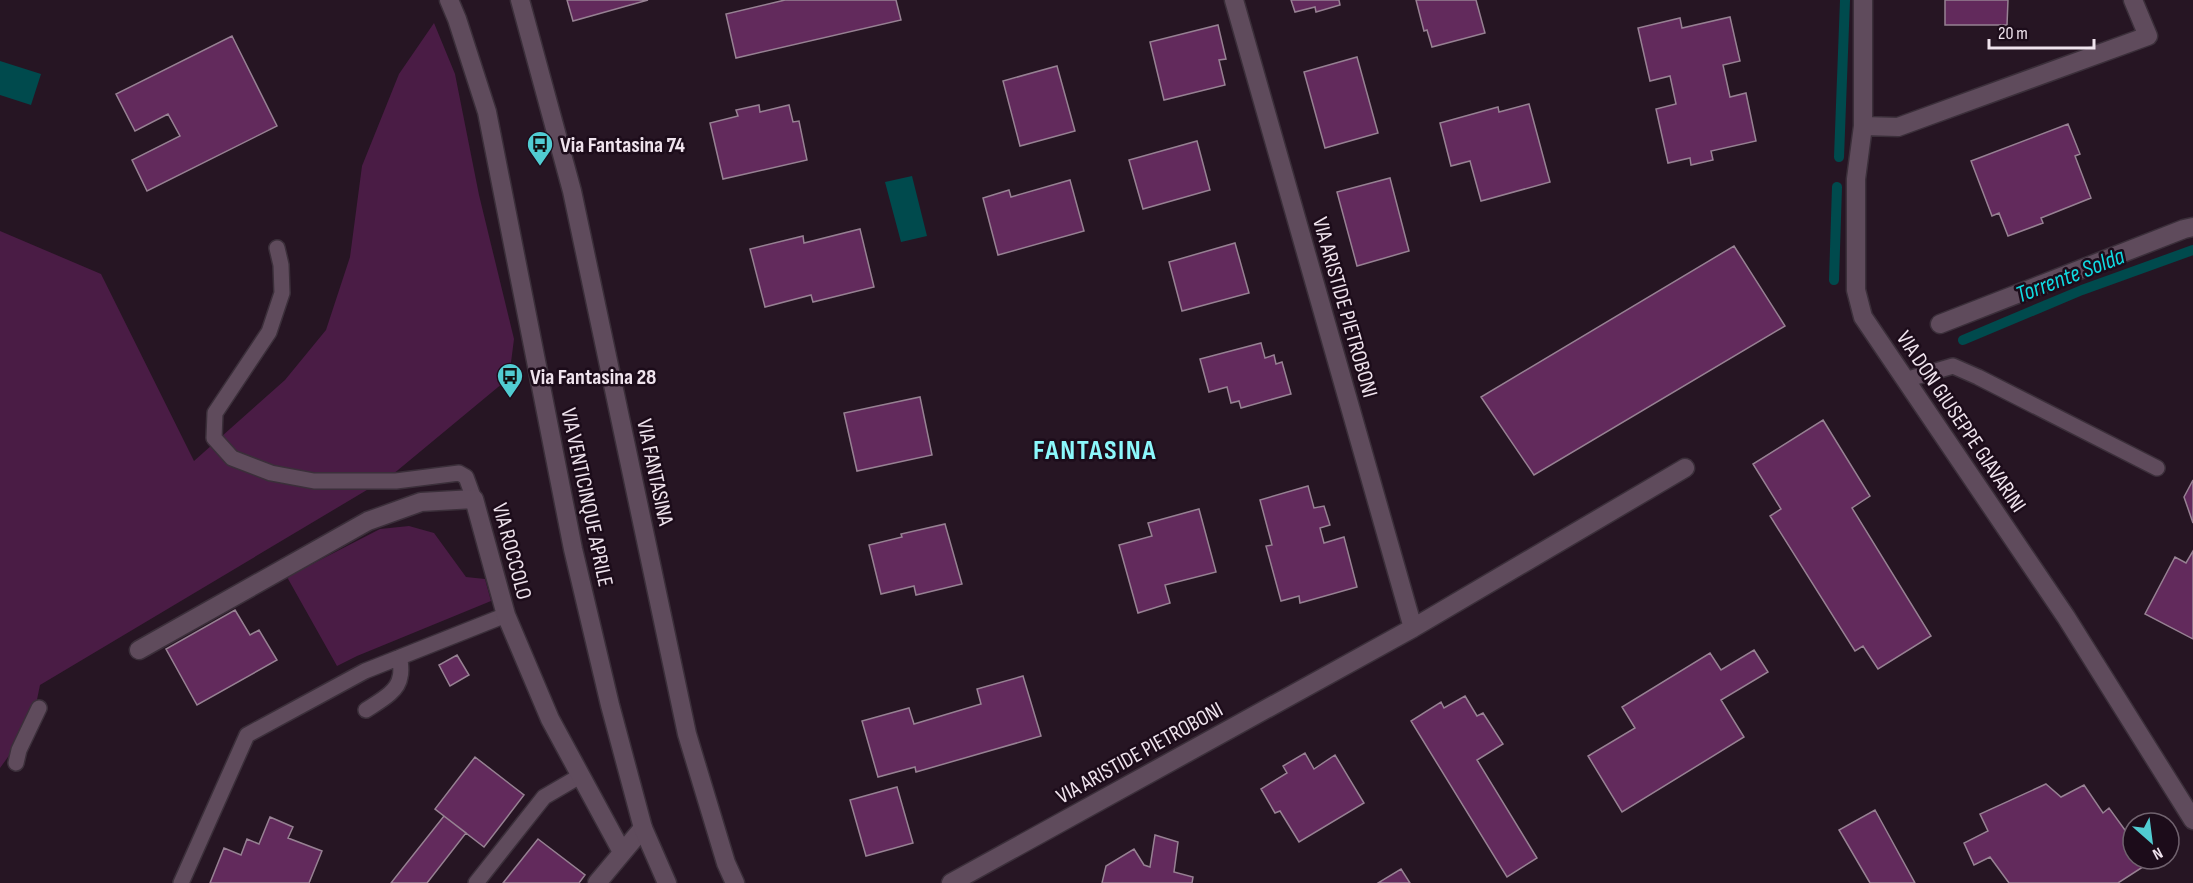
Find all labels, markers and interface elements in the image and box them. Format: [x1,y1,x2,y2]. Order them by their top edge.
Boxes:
scale bar [1989,12,2094,50]
text: 20 m [1998,23,2028,44]
bus stop icon: Via Fantasina 74 [525,129,555,167]
place label: Via Fantasina 74 [560,132,685,159]
street label: VIA ARISTIDE PIETROBONI [1306,214,1383,401]
water label: Torrente Solda [2012,241,2129,309]
street label: VIA DON GIUSEPPE GIAVARINI [1890,326,2031,518]
bus stop icon: Via Fantasina 28 [495,361,525,399]
place label: Via Fantasina 28 [530,364,656,391]
street label: VIA VENTICINQUE APRILE [554,406,619,589]
street label: VIA FANTASINA [630,417,679,529]
district label: FANTASINA [1033,434,1157,467]
street label: VIA ROCCOLO [486,500,537,603]
street label: VIA ARISTIDE PIETROBONI [1052,696,1228,810]
north arrow [2121,811,2181,871]
text: N [2149,843,2166,863]

